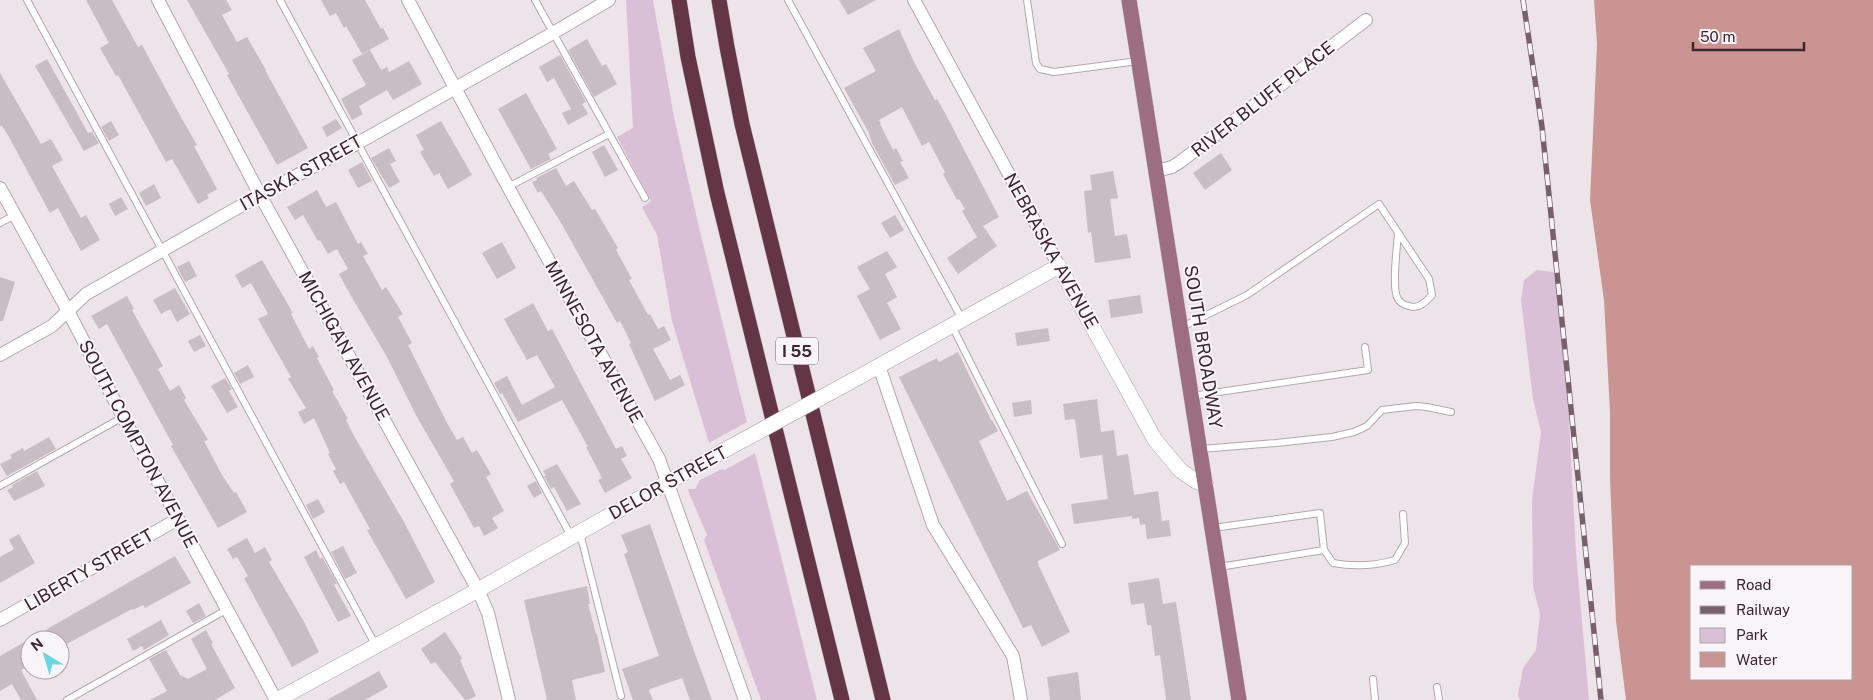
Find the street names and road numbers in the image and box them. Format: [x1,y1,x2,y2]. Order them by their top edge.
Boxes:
street label: RIVER BLUFF PLACE [1187,36,1338,161]
street label: ITASKA STREET [236,130,366,215]
street label: NEBRASKA AVENUE [1000,169,1103,332]
street label: MINNESOTA AVENUE [541,257,648,427]
street label: SOUTH BROADWAY [1180,264,1227,430]
street label: MICHIGAN AVENUE [295,267,394,424]
street label: SOUTH COMPTON AVENUE [75,336,202,551]
road number: I 55 [776,338,818,364]
street label: DELOR STREET [605,441,731,524]
street label: LIBERTY STREET [20,524,157,615]

